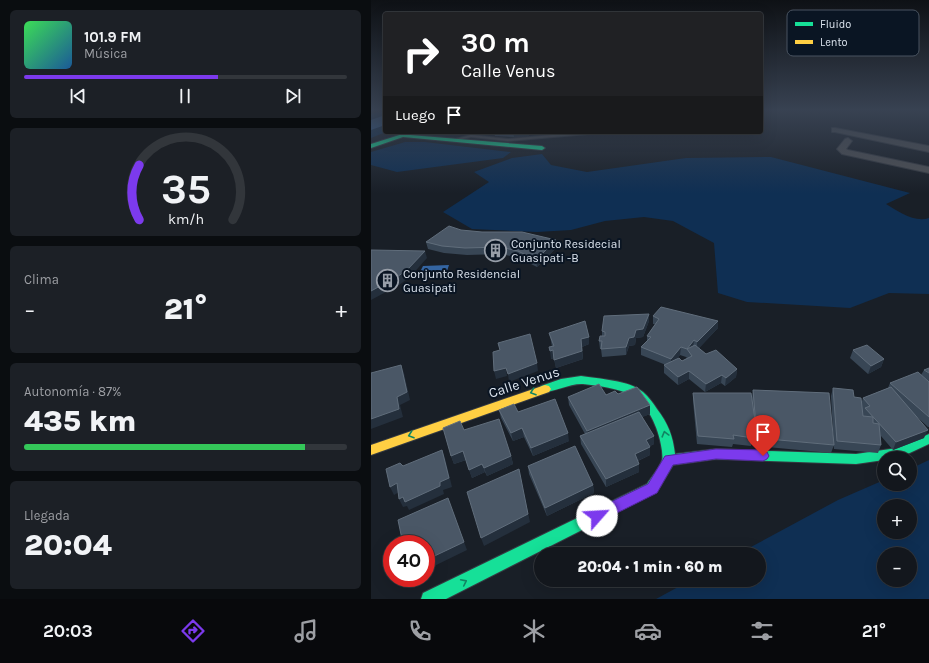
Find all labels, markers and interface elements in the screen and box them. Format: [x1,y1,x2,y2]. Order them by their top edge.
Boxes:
legend [787,10,919,56]
text: Fluido [820,18,851,31]
text: 30 m [461,26,530,59]
text: 101.9 FM [84,28,142,46]
icon: right [395,28,447,80]
text: Lento [820,36,848,49]
text: Música [84,46,127,61]
text: Calle Venus [461,60,556,82]
icon: previous [67,85,89,107]
icon: pause [174,85,196,107]
icon: next [282,85,304,107]
icon: arrive [443,104,465,126]
text: Luego [395,106,435,124]
text: 35 [160,164,211,212]
text: km/h [167,210,204,227]
place label: Conjunto Residecial Guasipati -B [511,237,621,265]
building icon: Conjunto Residecial Guasipati -B [482,238,508,264]
place label: Conjunto Residencial Guasipati [403,267,520,295]
building icon: Conjunto Residencial Guasipati [375,268,401,294]
text: Clima [24,272,59,287]
text: 21° [164,291,207,327]
text: − [24,297,36,323]
text: + [335,297,347,323]
street label: Calle Venus [487,363,562,402]
text: Autonomía · 87% [24,384,122,399]
one-way arrow [530,388,537,396]
text: 435 km [24,403,136,439]
pin [746,415,780,456]
icon: arrive [752,421,774,443]
one-way arrow [407,430,414,439]
one-way arrow [661,431,670,438]
map controls [877,451,917,587]
button: search [877,451,917,491]
position arrow [576,495,618,537]
button: + [877,499,917,539]
text: Llegada [24,508,70,523]
text: 20:04 [24,527,112,563]
speed limit sign: 40 [383,535,435,587]
button: − [877,547,917,587]
text: 20:04 · 1 min · 60 m [577,558,723,576]
one-way arrow [459,579,467,587]
icon: directions [179,617,207,645]
icon: music [292,617,320,645]
icon: phone [406,617,434,645]
icon: climate [520,617,548,645]
icon: car [634,617,662,645]
icon: filters [748,617,776,645]
text: 20:03 [43,620,93,642]
text: 21° [862,620,886,642]

